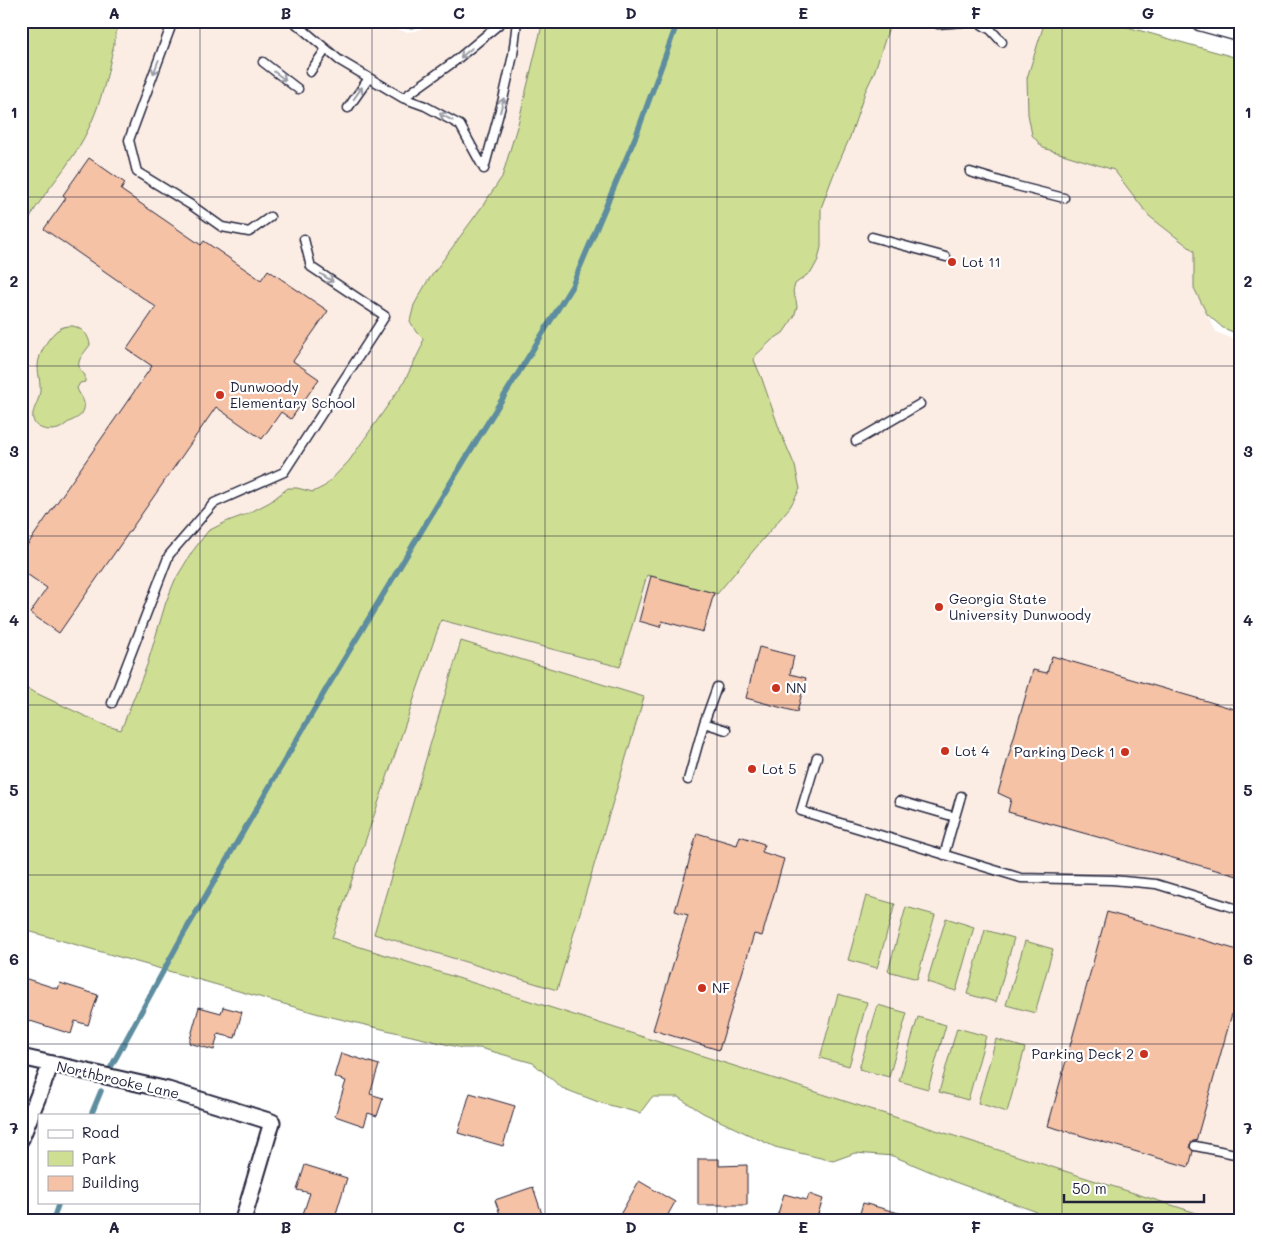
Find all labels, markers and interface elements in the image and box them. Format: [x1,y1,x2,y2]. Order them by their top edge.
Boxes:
text: A [108,2,120,23]
text: B [281,2,291,23]
text: C [453,2,465,23]
text: D [625,2,637,23]
text: E [798,2,808,23]
text: F [971,2,981,23]
text: G [1142,2,1154,23]
one-way arrow [459,47,472,58]
one-way arrow [151,59,160,74]
one-way arrow [273,70,286,81]
one-way arrow [353,86,363,100]
one-way arrow [497,97,507,113]
text: 1 [10,101,18,122]
text: 1 [1244,101,1252,122]
one-way arrow [439,112,453,122]
place label: Lot 11 [962,252,1001,271]
marker: Lot 11 [946,256,958,268]
text: 2 [10,270,19,291]
text: 2 [1244,270,1253,291]
one-way arrow [320,273,334,283]
place label: Dunwoody Elementary School [230,377,356,412]
marker: Dunwoody Elementary School [214,389,226,401]
text: 3 [9,440,19,461]
text: 3 [1243,440,1253,461]
place label: Georgia State University Dunwoody [949,589,1091,624]
marker: Georgia State University Dunwoody [933,601,945,613]
text: 4 [9,609,19,630]
text: 4 [1243,609,1253,630]
place label: NN [786,678,807,697]
marker: NN [770,682,782,694]
place label: Lot 4 [955,741,990,760]
place label: Parking Deck 1 [1014,742,1115,761]
marker: Lot 4 [939,745,951,757]
marker: Parking Deck 1 [1119,746,1131,758]
place label: Lot 5 [762,759,796,778]
marker: Lot 5 [746,763,758,775]
text: 5 [9,779,19,800]
text: 5 [1243,779,1253,800]
text: 6 [9,948,19,969]
text: 6 [1243,948,1253,969]
place label: NF [712,978,730,997]
marker: NF [696,982,708,994]
place label: Parking Deck 2 [1031,1044,1134,1063]
marker: Parking Deck 2 [1138,1048,1150,1060]
street label: Northbrooke Lane [55,1056,181,1103]
legend [38,1114,200,1204]
text: 7 [10,1117,19,1138]
text: 7 [1244,1117,1253,1138]
text: Road [82,1122,119,1142]
text: Park [82,1148,116,1168]
scale bar [1064,1171,1204,1203]
text: Building [82,1172,139,1192]
text: 50 m [1072,1178,1107,1198]
text: A [108,1216,120,1237]
text: B [281,1216,291,1237]
text: C [453,1216,465,1237]
text: D [625,1216,637,1237]
text: E [798,1216,808,1237]
text: F [971,1216,981,1237]
text: G [1142,1216,1154,1237]

